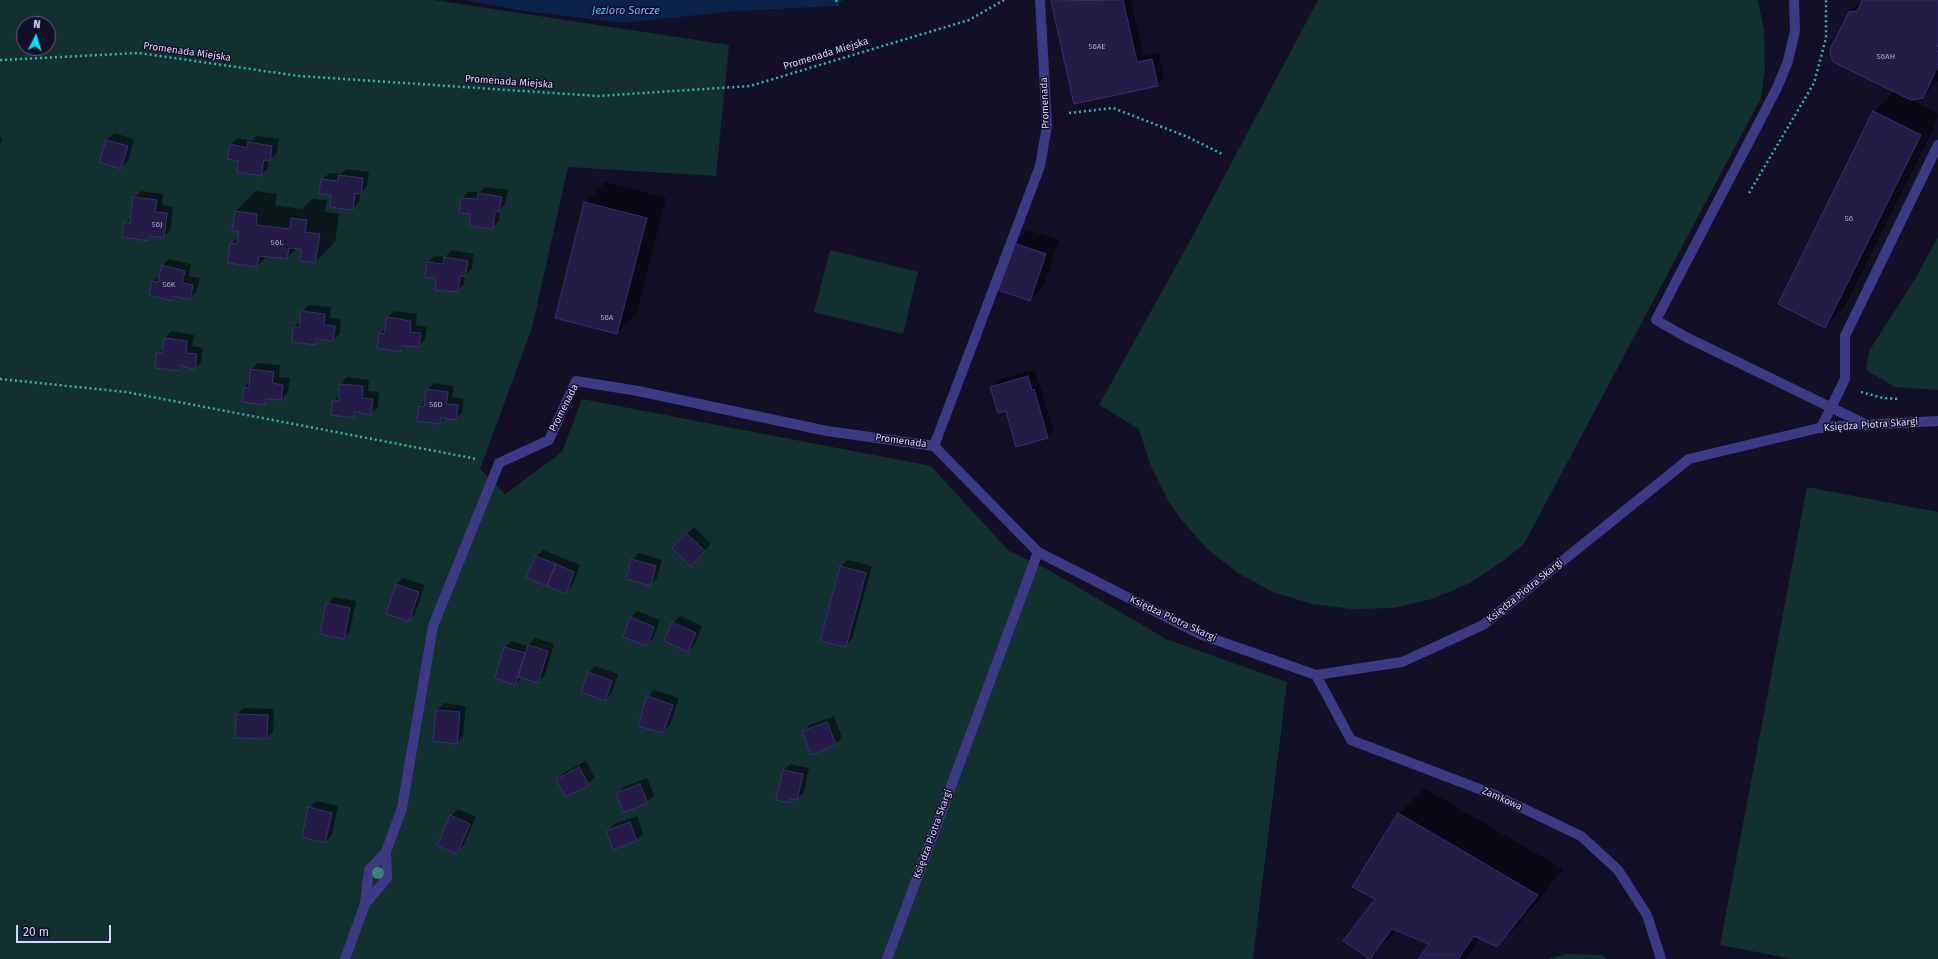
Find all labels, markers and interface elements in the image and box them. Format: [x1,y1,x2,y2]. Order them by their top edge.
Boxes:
water label: Jezioro Sarcze [592,4,660,18]
north arrow [16,16,56,56]
text: N [33,18,41,31]
street label: Promenada Miejska [782,35,870,73]
street label: Promenada Miejska [142,40,232,64]
house number: 56AE [1088,42,1106,52]
house number: 56AH [1877,52,1895,62]
street label: Promenada Miejska [465,73,553,91]
street label: Promenada [1038,77,1052,129]
house number: 56 [1845,214,1853,224]
house number: 56J [152,220,162,230]
house number: 56L [271,238,283,248]
house number: 56K [163,280,175,290]
house number: 56A [601,313,613,323]
street label: Promenada [547,382,581,434]
house number: 56D [429,400,443,410]
street label: Księdza Piotra Skargi [1824,416,1918,434]
street label: Promenada [875,431,927,451]
street label: Księdza Piotra Skargi [1485,557,1565,625]
street label: Księdza Piotra Skargi [1128,594,1218,644]
street label: Zamkowa [1480,785,1524,813]
street label: Księdza Piotra Skargi [911,788,955,880]
scale bar [18,917,113,943]
text: 20 m [23,925,49,939]

